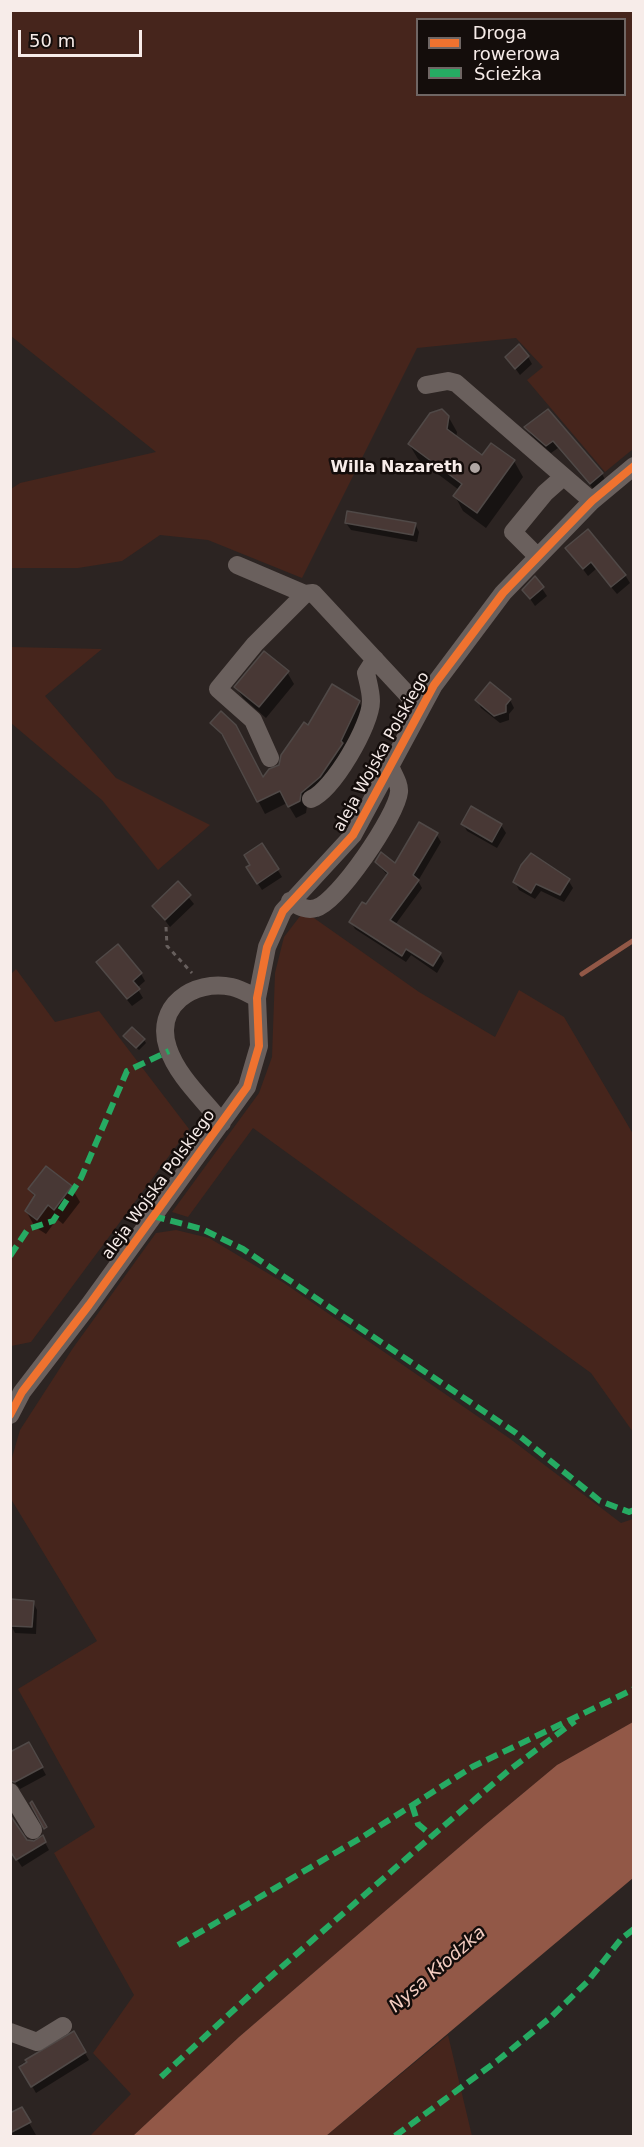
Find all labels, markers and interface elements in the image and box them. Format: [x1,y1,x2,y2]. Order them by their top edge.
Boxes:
scale bar [21,18,146,56]
legend [416,18,626,96]
text: Droga rowerowa [473,22,560,64]
text: 50 m [29,30,75,51]
text: Ścieżka [474,63,542,84]
place label: Willa Nazareth [330,458,463,478]
marker: Willa Nazareth [468,461,482,475]
street label: aleja Wojska Polskiego [330,669,434,835]
street label: aleja Wojska Polskiego [98,1107,220,1263]
water label: Nysa Kłodzka [385,1922,491,2018]

